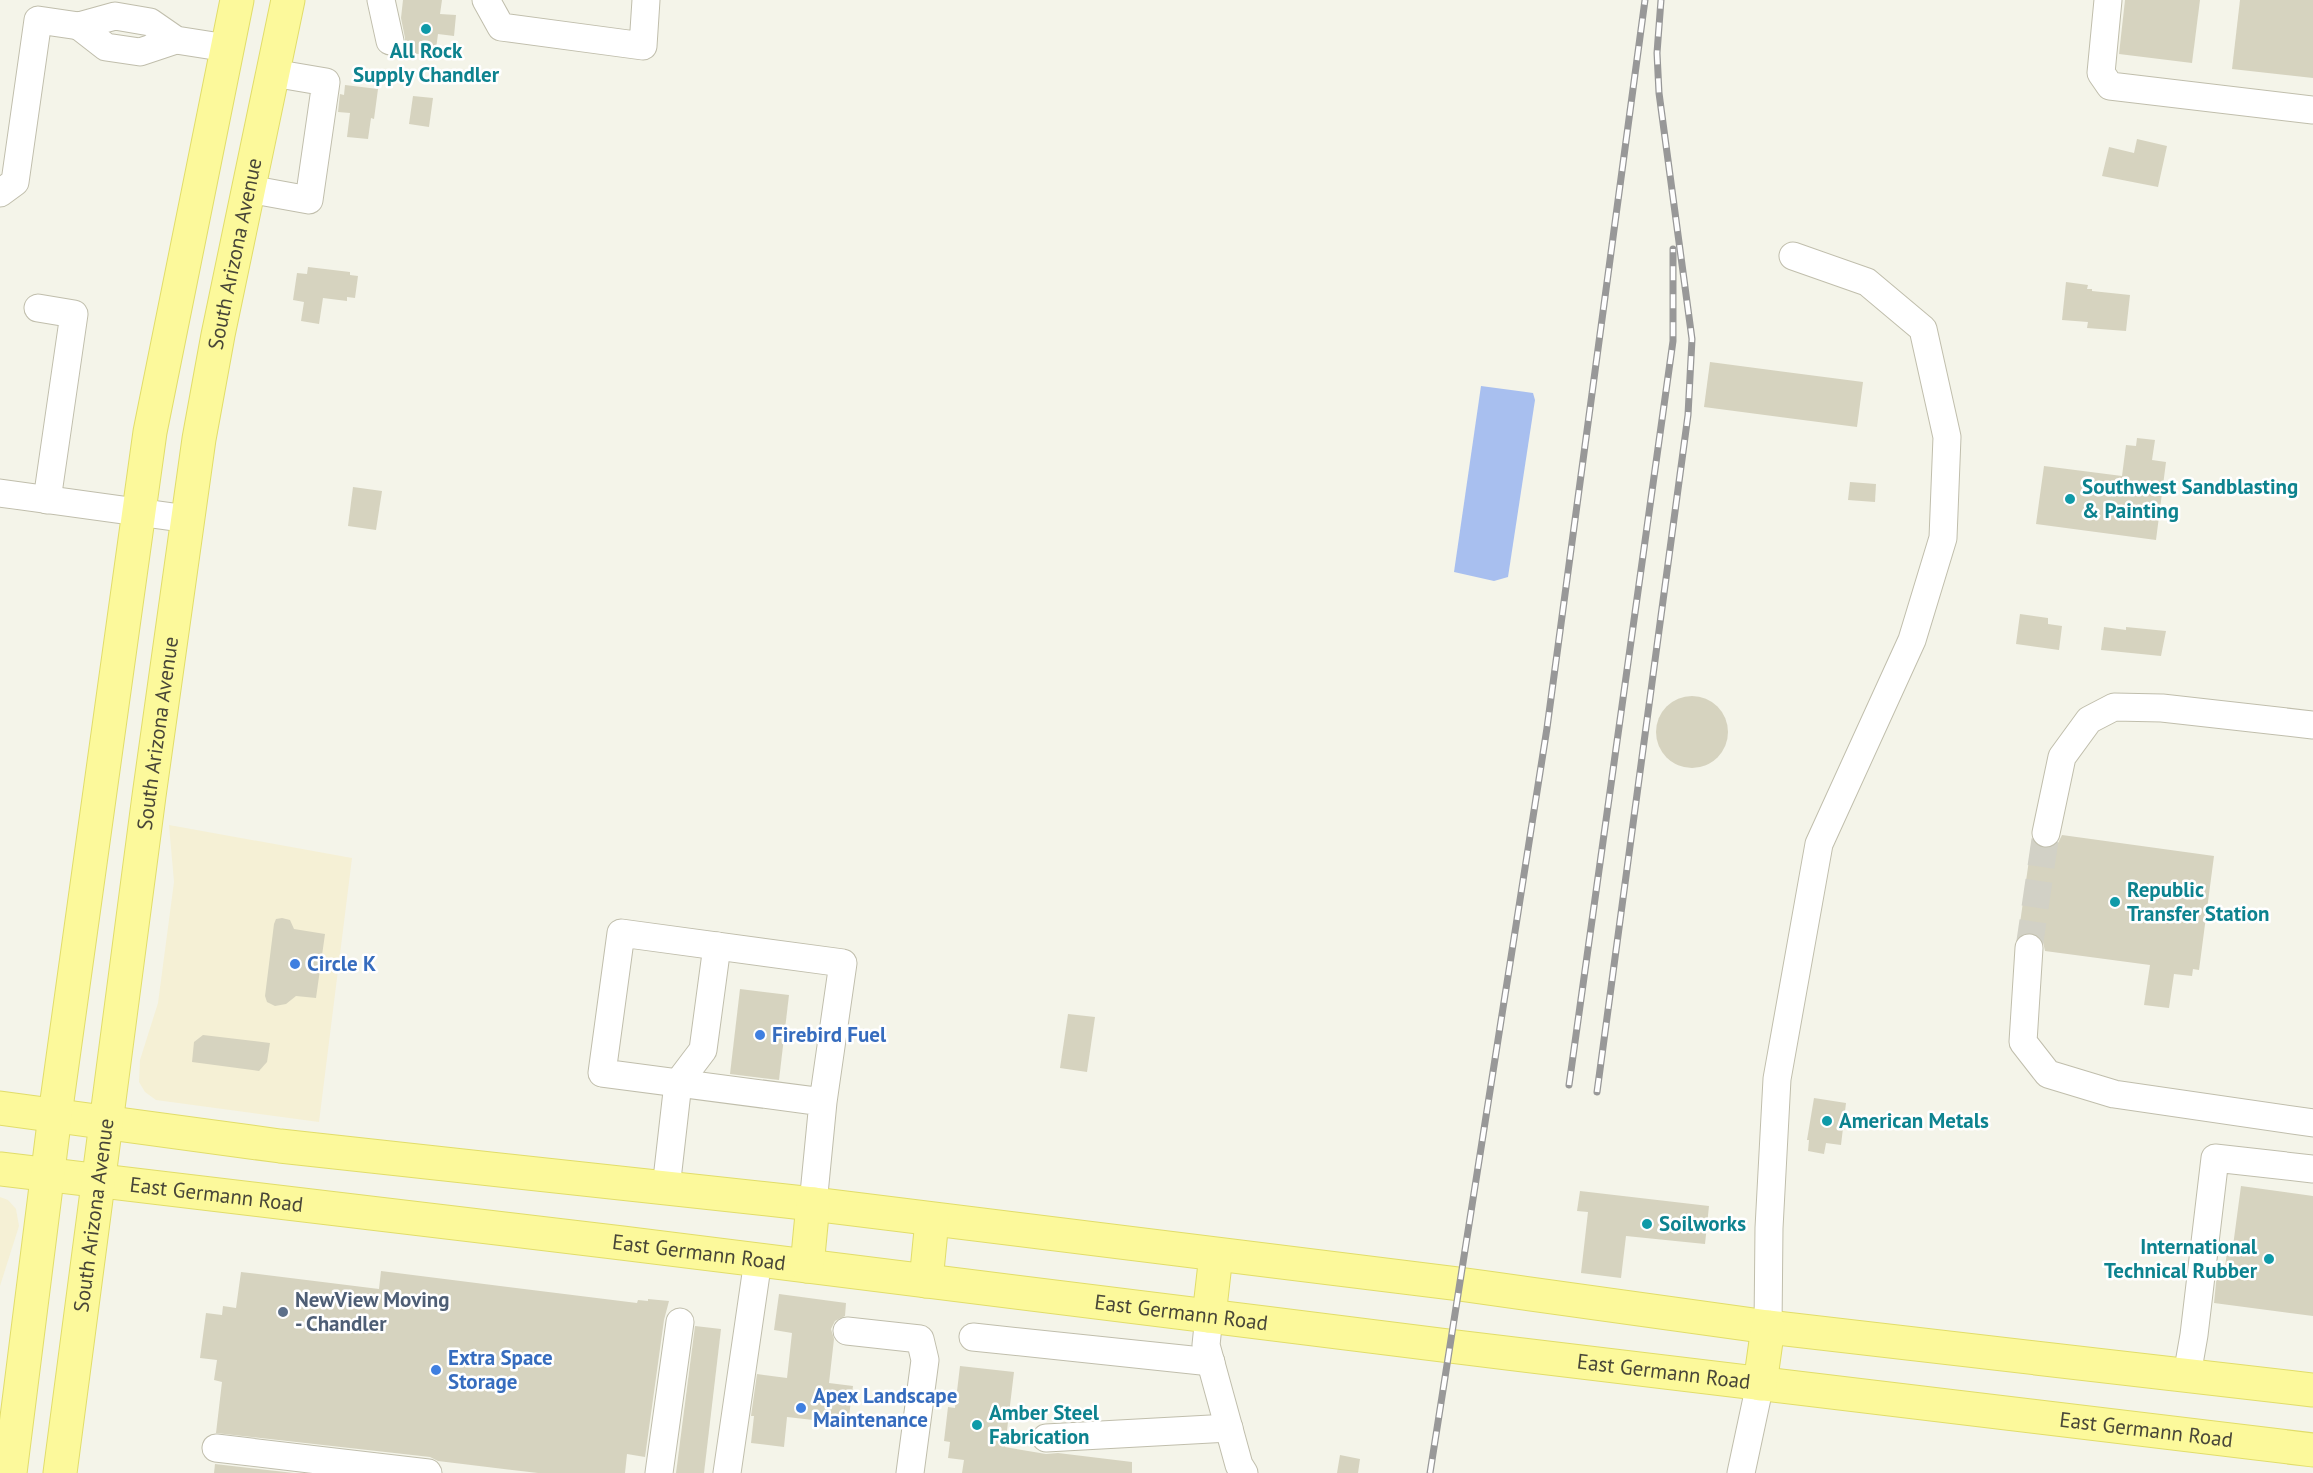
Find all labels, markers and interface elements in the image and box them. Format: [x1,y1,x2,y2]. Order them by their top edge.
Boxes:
marker: All Rock Supply Chandler [419,22,433,36]
place label: All Rock Supply Chandler [353,37,500,88]
street label: South Arizona Avenue [202,155,268,352]
place label: Southwest Sandblasting & Painting [2082,473,2298,524]
marker: Southwest Sandblasting & Painting [2063,492,2077,506]
street label: South Arizona Avenue [131,635,184,832]
place label: Republic Transfer Station [2127,876,2269,927]
marker: Republic Transfer Station [2108,895,2122,909]
place label: Circle K [307,950,376,977]
marker: Circle K [288,957,302,971]
place label: Firebird Fuel [772,1021,887,1048]
marker: Firebird Fuel [753,1028,767,1042]
place label: American Metals [1839,1107,1989,1134]
marker: American Metals [1820,1114,1834,1128]
street label: South Arizona Avenue [67,1117,120,1314]
street label: East Germann Road [128,1171,305,1218]
place label: Soilworks [1659,1210,1746,1237]
marker: Soilworks [1640,1217,1654,1231]
street label: East Germann Road [611,1228,787,1276]
place label: International Technical Rubber [2104,1233,2258,1284]
marker: International Technical Rubber [2262,1252,2276,1266]
place label: NewView Moving - Chandler [295,1286,450,1337]
street label: East Germann Road [1093,1288,1270,1336]
marker: NewView Moving - Chandler [276,1305,290,1319]
place label: Extra Space Storage [448,1344,553,1395]
street label: East Germann Road [1575,1348,1752,1395]
marker: Extra Space Storage [429,1363,443,1377]
place label: Apex Landscape Maintenance [813,1382,957,1433]
place label: Amber Steel Fabrication [989,1399,1100,1450]
marker: Apex Landscape Maintenance [794,1401,808,1415]
street label: East Germann Road [2058,1406,2235,1453]
marker: Amber Steel Fabrication [970,1418,984,1432]

